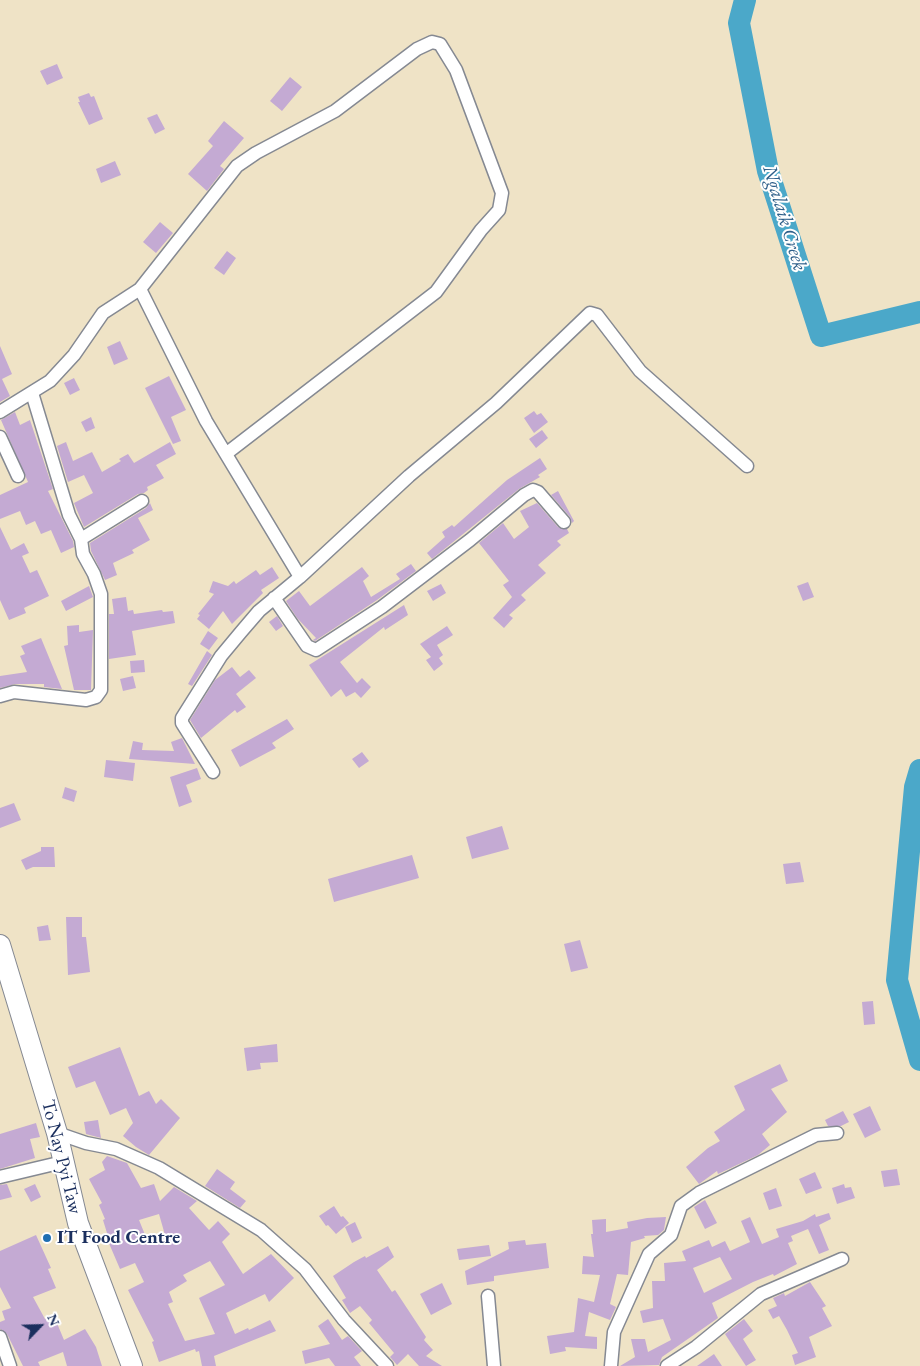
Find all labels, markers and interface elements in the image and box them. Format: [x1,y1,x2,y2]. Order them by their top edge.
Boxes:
water label: Ngalaik Creek [757,162,811,274]
street label: To Nay Pyi Taw [36,1098,86,1216]
place label: IT Food Centre [57,1227,180,1249]
marker: IT Food Centre [41,1232,53,1244]
north arrow [15,1301,65,1351]
text: N [43,1311,64,1329]

